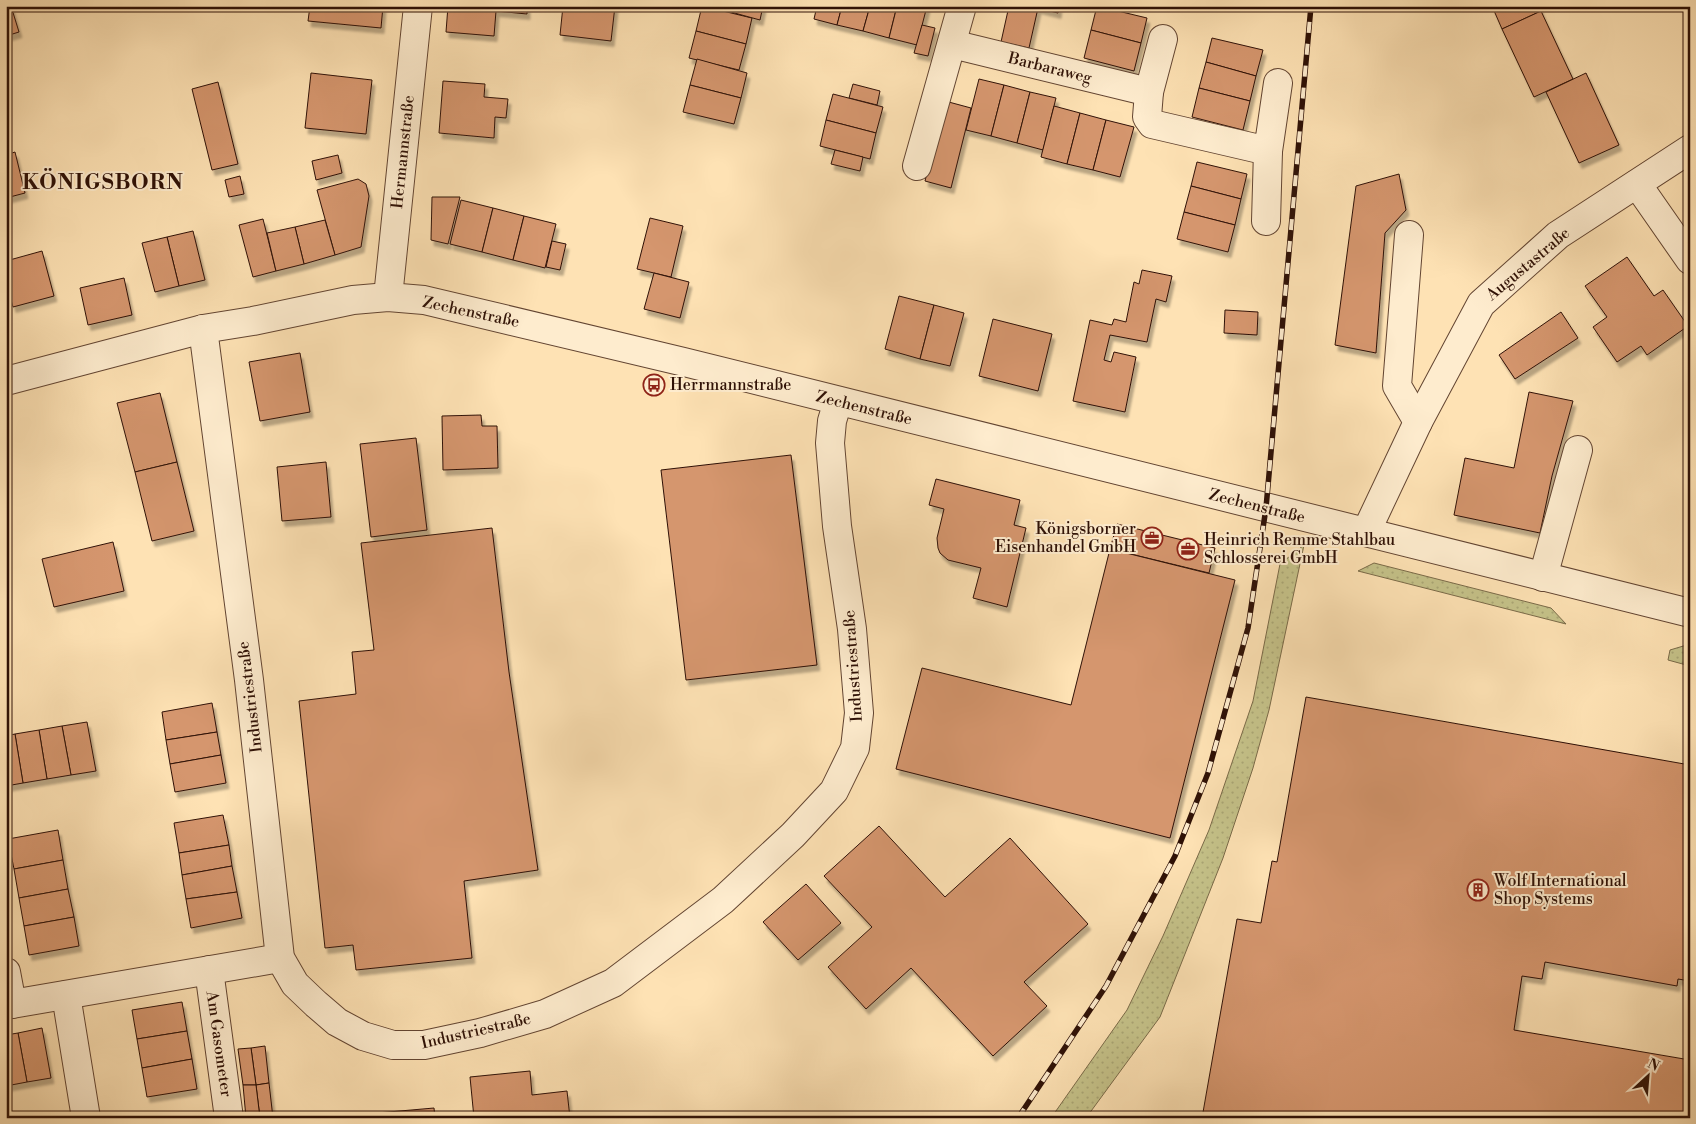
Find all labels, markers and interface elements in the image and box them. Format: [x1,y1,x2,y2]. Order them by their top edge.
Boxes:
street label: Barbaraweg [1005,48,1095,88]
street label: Hermannstraße [387,94,419,210]
district label: KÖNIGSBORN [22,167,184,196]
street label: Augustastraße [1481,223,1574,306]
street label: Zechenstraße [421,292,521,332]
bus stop icon: Herrmannstraße [642,373,666,397]
place label: Herrmannstraße [670,375,791,395]
street label: Zechenstraße [814,386,914,430]
street label: Zechenstraße [1207,484,1307,528]
place label: Königsborner Eisenhandel GmbH [995,519,1136,557]
office icon: Königsborner Eisenhandel GmbH [1140,526,1164,550]
place label: Heinrich Remme Stahlbau Schlosserei GmbH [1204,530,1395,568]
office icon: Heinrich Remme Stahlbau Schlosserei GmbH [1176,537,1200,561]
street label: Industriestraße [839,609,867,723]
street label: Industriestraße [233,640,267,754]
place label: Wolf International Shop Systems [1493,871,1627,909]
building icon: Wolf International Shop Systems [1466,878,1490,902]
street label: Am Gasometer [202,989,236,1098]
street label: Industriestraße [419,1009,533,1053]
north arrow [1624,1052,1674,1102]
text: N [1644,1055,1662,1076]

